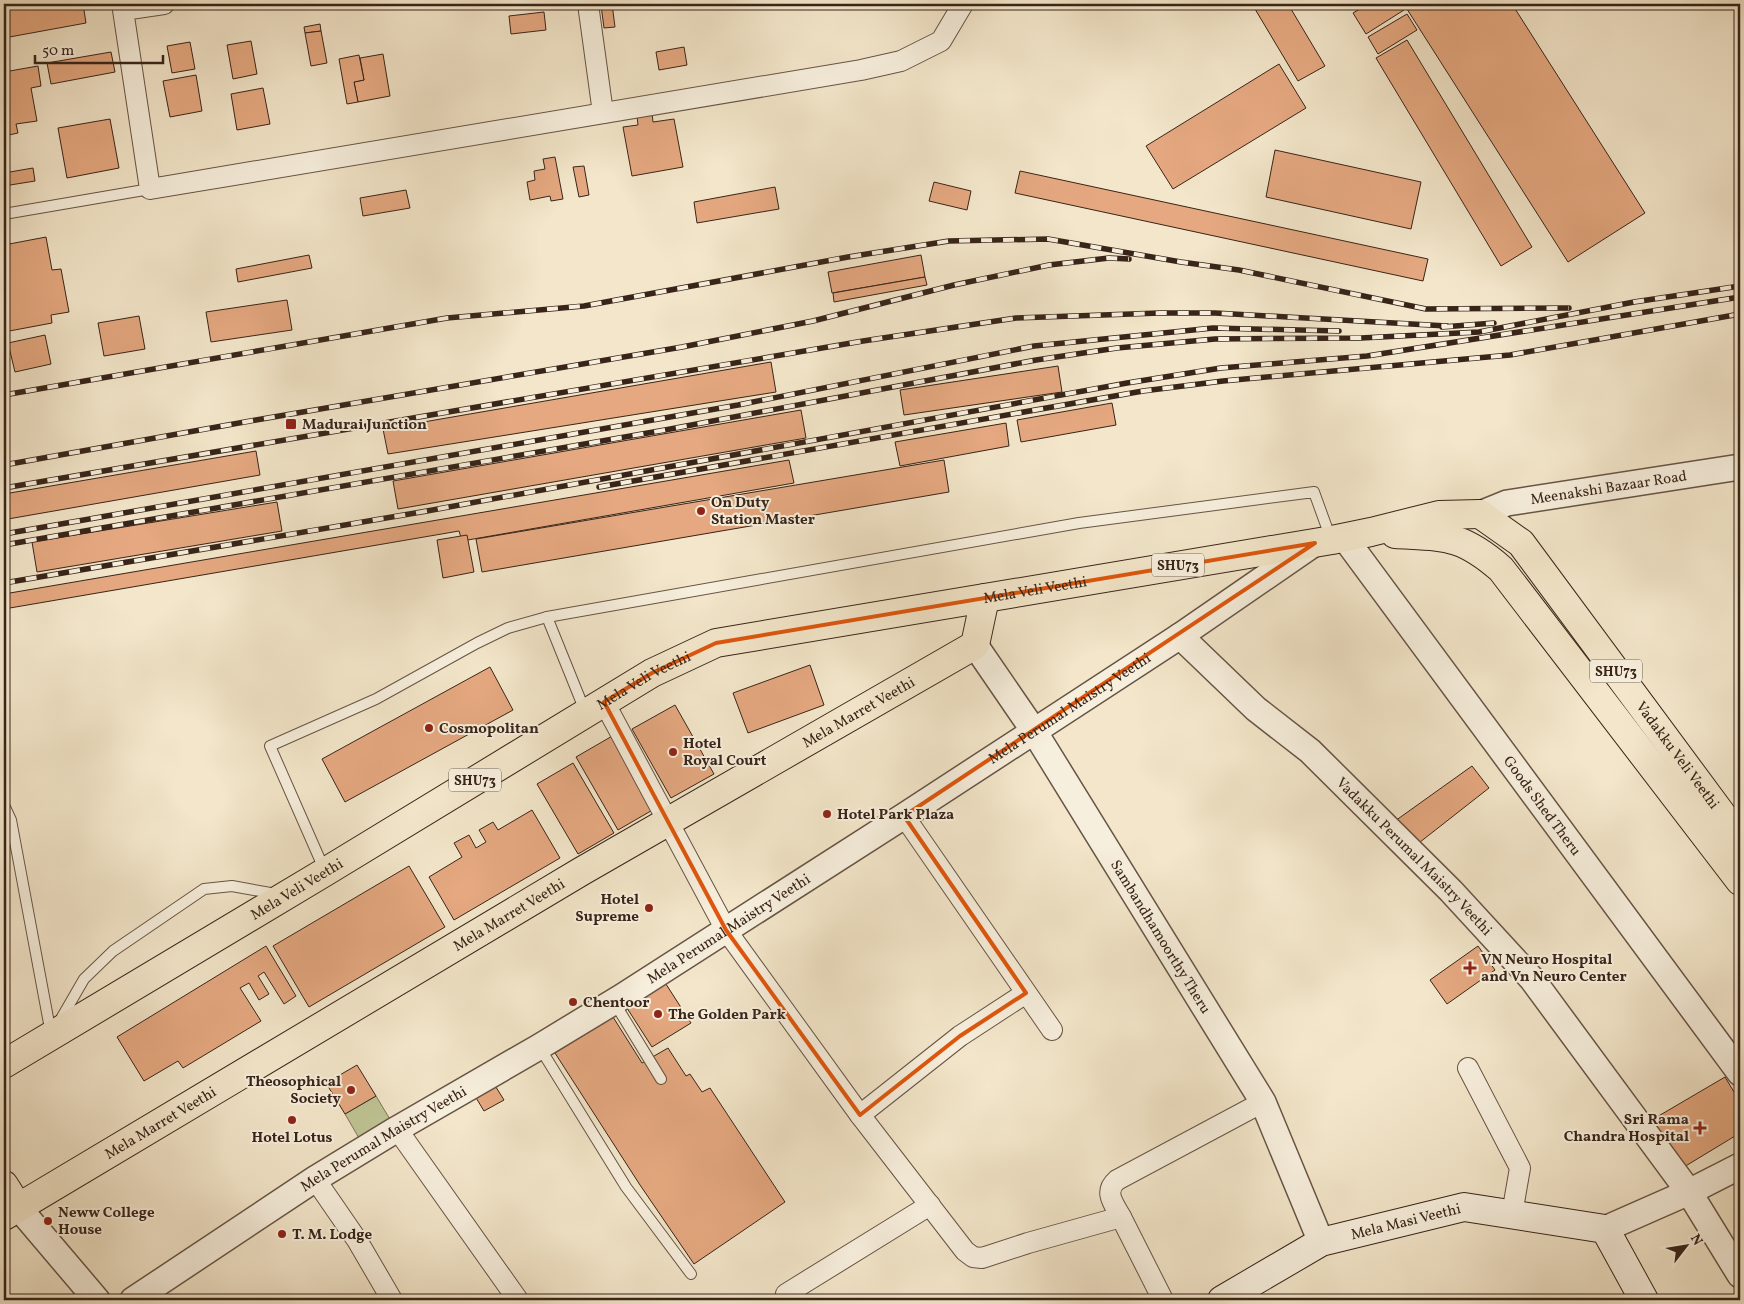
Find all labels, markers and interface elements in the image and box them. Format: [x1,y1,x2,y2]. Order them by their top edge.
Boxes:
scale bar [35,32,162,64]
text: 50 m [42,41,74,62]
place label: Madurai Junction [302,415,427,436]
marker: Madurai Junction [284,417,298,431]
street label: Meenakshi Bazaar Road [1529,466,1689,511]
place label: On Duty Station Master [711,493,815,531]
marker: On Duty Station Master [695,505,707,517]
road number: SHU73 [1152,554,1204,576]
street label: Mela Veli Veethi [982,572,1089,610]
street label: Mela Veli Veethi [593,647,695,716]
street label: Mela Perumal Maistry Veethi [985,649,1156,770]
road number: SHU73 [1590,659,1642,682]
street label: Mela Marret Veethi [799,673,919,754]
street label: Vadakku Veli Veethi [1630,698,1724,814]
place label: Cosmopolitan [439,719,539,740]
marker: Cosmopolitan [423,722,435,734]
place label: Hotel Royal Court [683,734,767,772]
marker: Hotel Royal Court [667,746,679,758]
street label: Goods Shed Theru [1497,752,1585,861]
road number: SHU73 [449,768,501,792]
street label: Vadakku Perumal Maistry Veethi [1330,773,1496,941]
place label: Hotel Park Plaza [837,805,954,826]
marker: Hotel Park Plaza [821,808,833,820]
street label: Mela Veli Veethi [247,854,348,926]
street label: Sambandhamoorthy Theru [1104,856,1215,1018]
street label: Mela Perumal Maistry Veethi [643,870,815,990]
street label: Mela Marret Veethi [450,874,569,957]
place label: Hotel Supreme [575,890,639,928]
marker: Hotel Supreme [643,902,655,914]
place label: VN Neuro Hospital and Vn Neuro Center [1481,950,1627,988]
marker: VN Neuro Hospital and Vn Neuro Center [1463,961,1477,975]
place label: Chentoor [583,993,649,1014]
marker: Chentoor [567,996,579,1008]
place label: The Golden Park [668,1005,786,1026]
marker: The Golden Park [652,1008,664,1020]
place label: Theosophical Society [246,1072,342,1110]
street label: Mela Perumal Maistry Veethi [297,1082,471,1198]
street label: Mela Marret Veethi [101,1083,221,1165]
marker: Theosophical Society [345,1084,357,1096]
place label: Sri Rama Chandra Hospital [1564,1110,1689,1148]
marker: Hotel Lotus [286,1114,298,1126]
marker: Sri Rama Chandra Hospital [1693,1121,1707,1135]
place label: Hotel Lotus [252,1128,333,1149]
street label: Mela Masi Veethi [1349,1199,1463,1246]
place label: Neww College House [58,1203,155,1241]
marker: Neww College House [42,1215,54,1227]
north arrow [1662,1222,1712,1272]
place label: T. M. Lodge [292,1225,373,1246]
marker: T. M. Lodge [276,1228,288,1240]
text: N [1685,1231,1707,1249]

